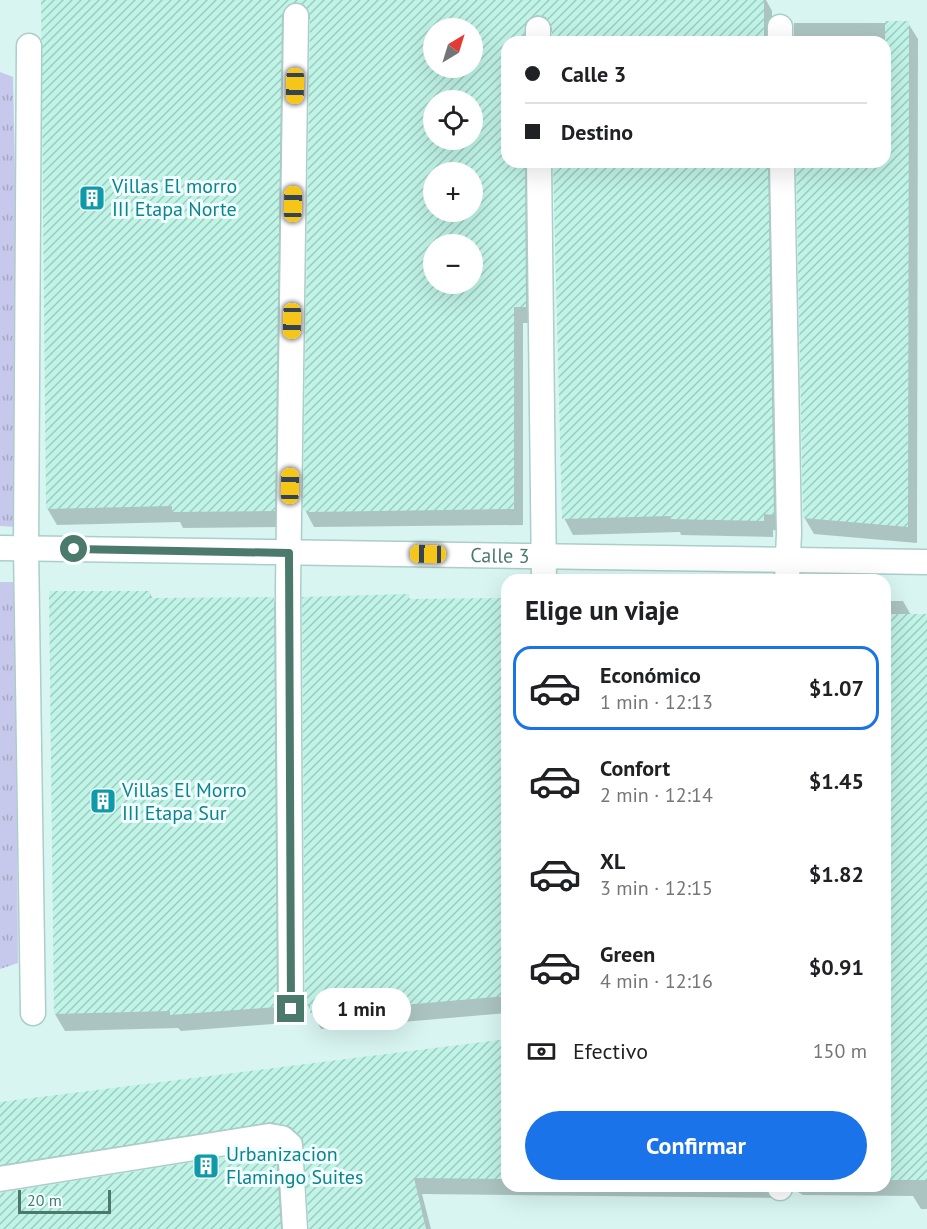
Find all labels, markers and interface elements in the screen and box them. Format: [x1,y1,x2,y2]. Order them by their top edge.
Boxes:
north arrow [423,18,483,78]
map controls [423,18,483,294]
text: Calle 3 [561,60,626,88]
car [286,68,304,104]
button: locate [423,90,483,150]
text: Destino [561,118,633,146]
button: + [423,162,483,222]
place label: Villas El morro III Etapa Norte [111,173,237,222]
building icon: Villas El morro III Etapa Norte [77,183,107,213]
car [284,186,302,222]
button: − [423,234,483,294]
car [283,303,301,339]
car [281,468,299,504]
route start [60,535,87,562]
street label: Calle 3 [470,542,530,569]
car [410,545,446,563]
text: Elige un viaje [525,593,679,627]
icon: car [528,661,582,715]
text: Económico [600,661,701,689]
text: $1.07 [809,674,864,702]
text: 1 min · 12:13 [600,689,713,715]
icon: car [528,754,582,808]
text: Confort [600,754,670,782]
text: $1.45 [809,767,864,795]
place label: Villas El Morro III Etapa Sur [121,777,247,826]
text: 2 min · 12:14 [600,782,713,808]
building icon: Villas El Morro III Etapa Sur [88,786,118,816]
icon: car [528,847,582,901]
text: XL [600,847,625,875]
text: $1.82 [809,860,864,888]
text: 3 min · 12:15 [600,875,713,901]
icon: car [528,940,582,994]
text: Green [600,940,655,968]
text: $0.91 [809,953,864,981]
text: 4 min · 12:16 [600,968,713,994]
callout: 1 min [312,988,411,1030]
route end [277,995,304,1022]
text: 1 min [337,996,386,1022]
icon: cash [525,1035,558,1068]
text: Efectivo [573,1037,648,1065]
text: 150 m [813,1038,867,1064]
button: Confirmar [525,1111,867,1180]
place label: Urbanizacion Flamingo Suites [226,1141,363,1190]
building icon: Urbanizacion Flamingo Suites [191,1151,221,1181]
scale bar [18,1187,111,1214]
text: 20 m [27,1190,62,1210]

